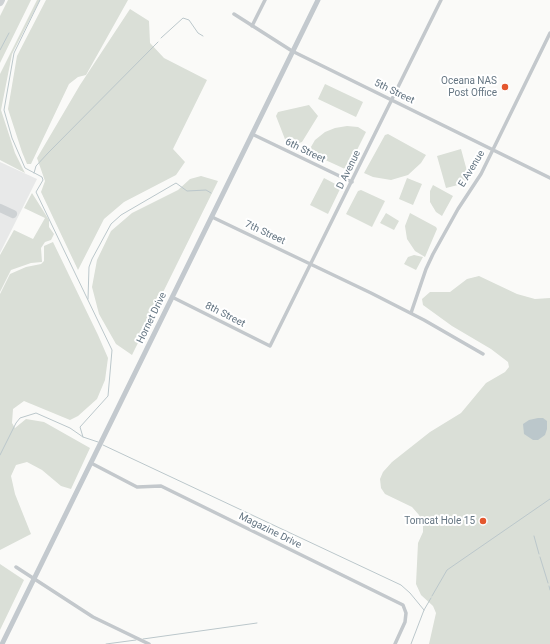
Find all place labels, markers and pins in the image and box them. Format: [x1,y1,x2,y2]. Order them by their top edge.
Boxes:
place label: Oceana NAS Post Office [441,75,497,98]
marker: Oceana NAS Post Office [500,82,510,92]
place label: Tomcat Hole 15 [404,515,475,527]
marker: Tomcat Hole 15 [478,516,488,526]

